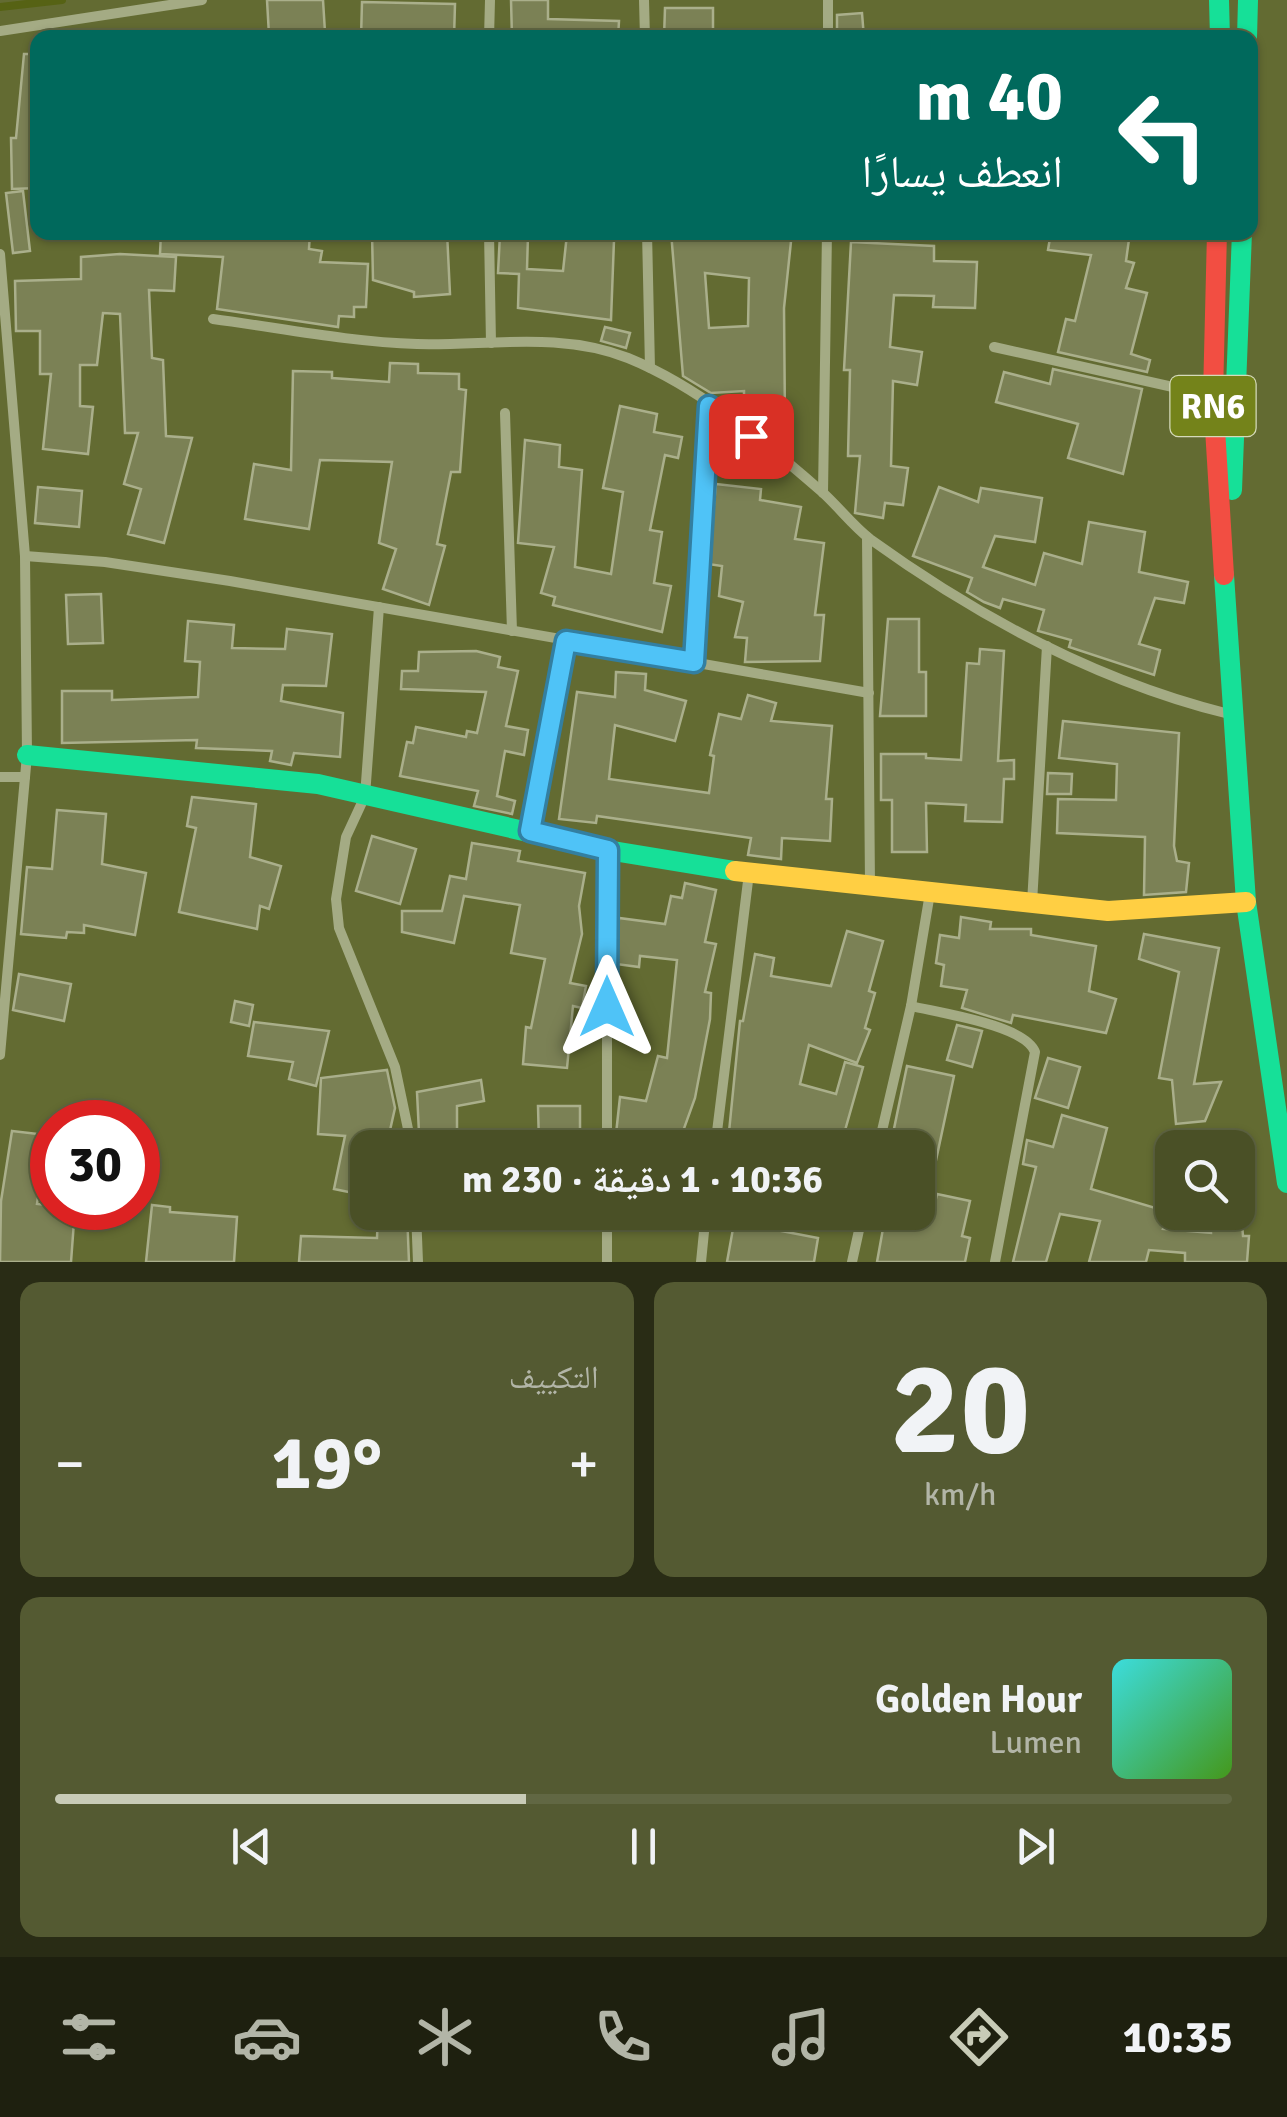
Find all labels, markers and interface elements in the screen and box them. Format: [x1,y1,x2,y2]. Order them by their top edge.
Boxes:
text: 40 m [915,53,1063,139]
icon: left [1098,70,1228,200]
text: انعطف يسارًا [862,145,1063,200]
road number: RN6 [1170,376,1256,436]
pin [709,394,794,479]
icon: arrive [724,409,779,464]
position arrow [555,955,659,1059]
speed limit sign: 30 [30,1100,160,1230]
map controls [1155,1130,1255,1230]
button: search [1155,1130,1255,1230]
text: 10:36 · 1 دقيقة · 230 m [462,1156,823,1203]
text: 20 [890,1330,1030,1490]
text: التكييف [509,1358,599,1397]
text: 19° [271,1417,382,1510]
text: − [55,1430,85,1498]
text: + [569,1430,599,1498]
text: km/h [924,1475,997,1514]
text: Golden Hour [875,1676,1082,1723]
text: Lumen [990,1723,1082,1762]
icon: previous [224,1819,279,1874]
icon: pause [616,1819,671,1874]
icon: next [1008,1819,1063,1874]
icon: filters [54,2002,124,2072]
icon: car [232,2002,302,2072]
icon: climate [410,2002,480,2072]
icon: phone [588,2002,658,2072]
icon: music [766,2002,836,2072]
icon: directions [944,2002,1014,2072]
text: 10:35 [1123,2010,1233,2065]

